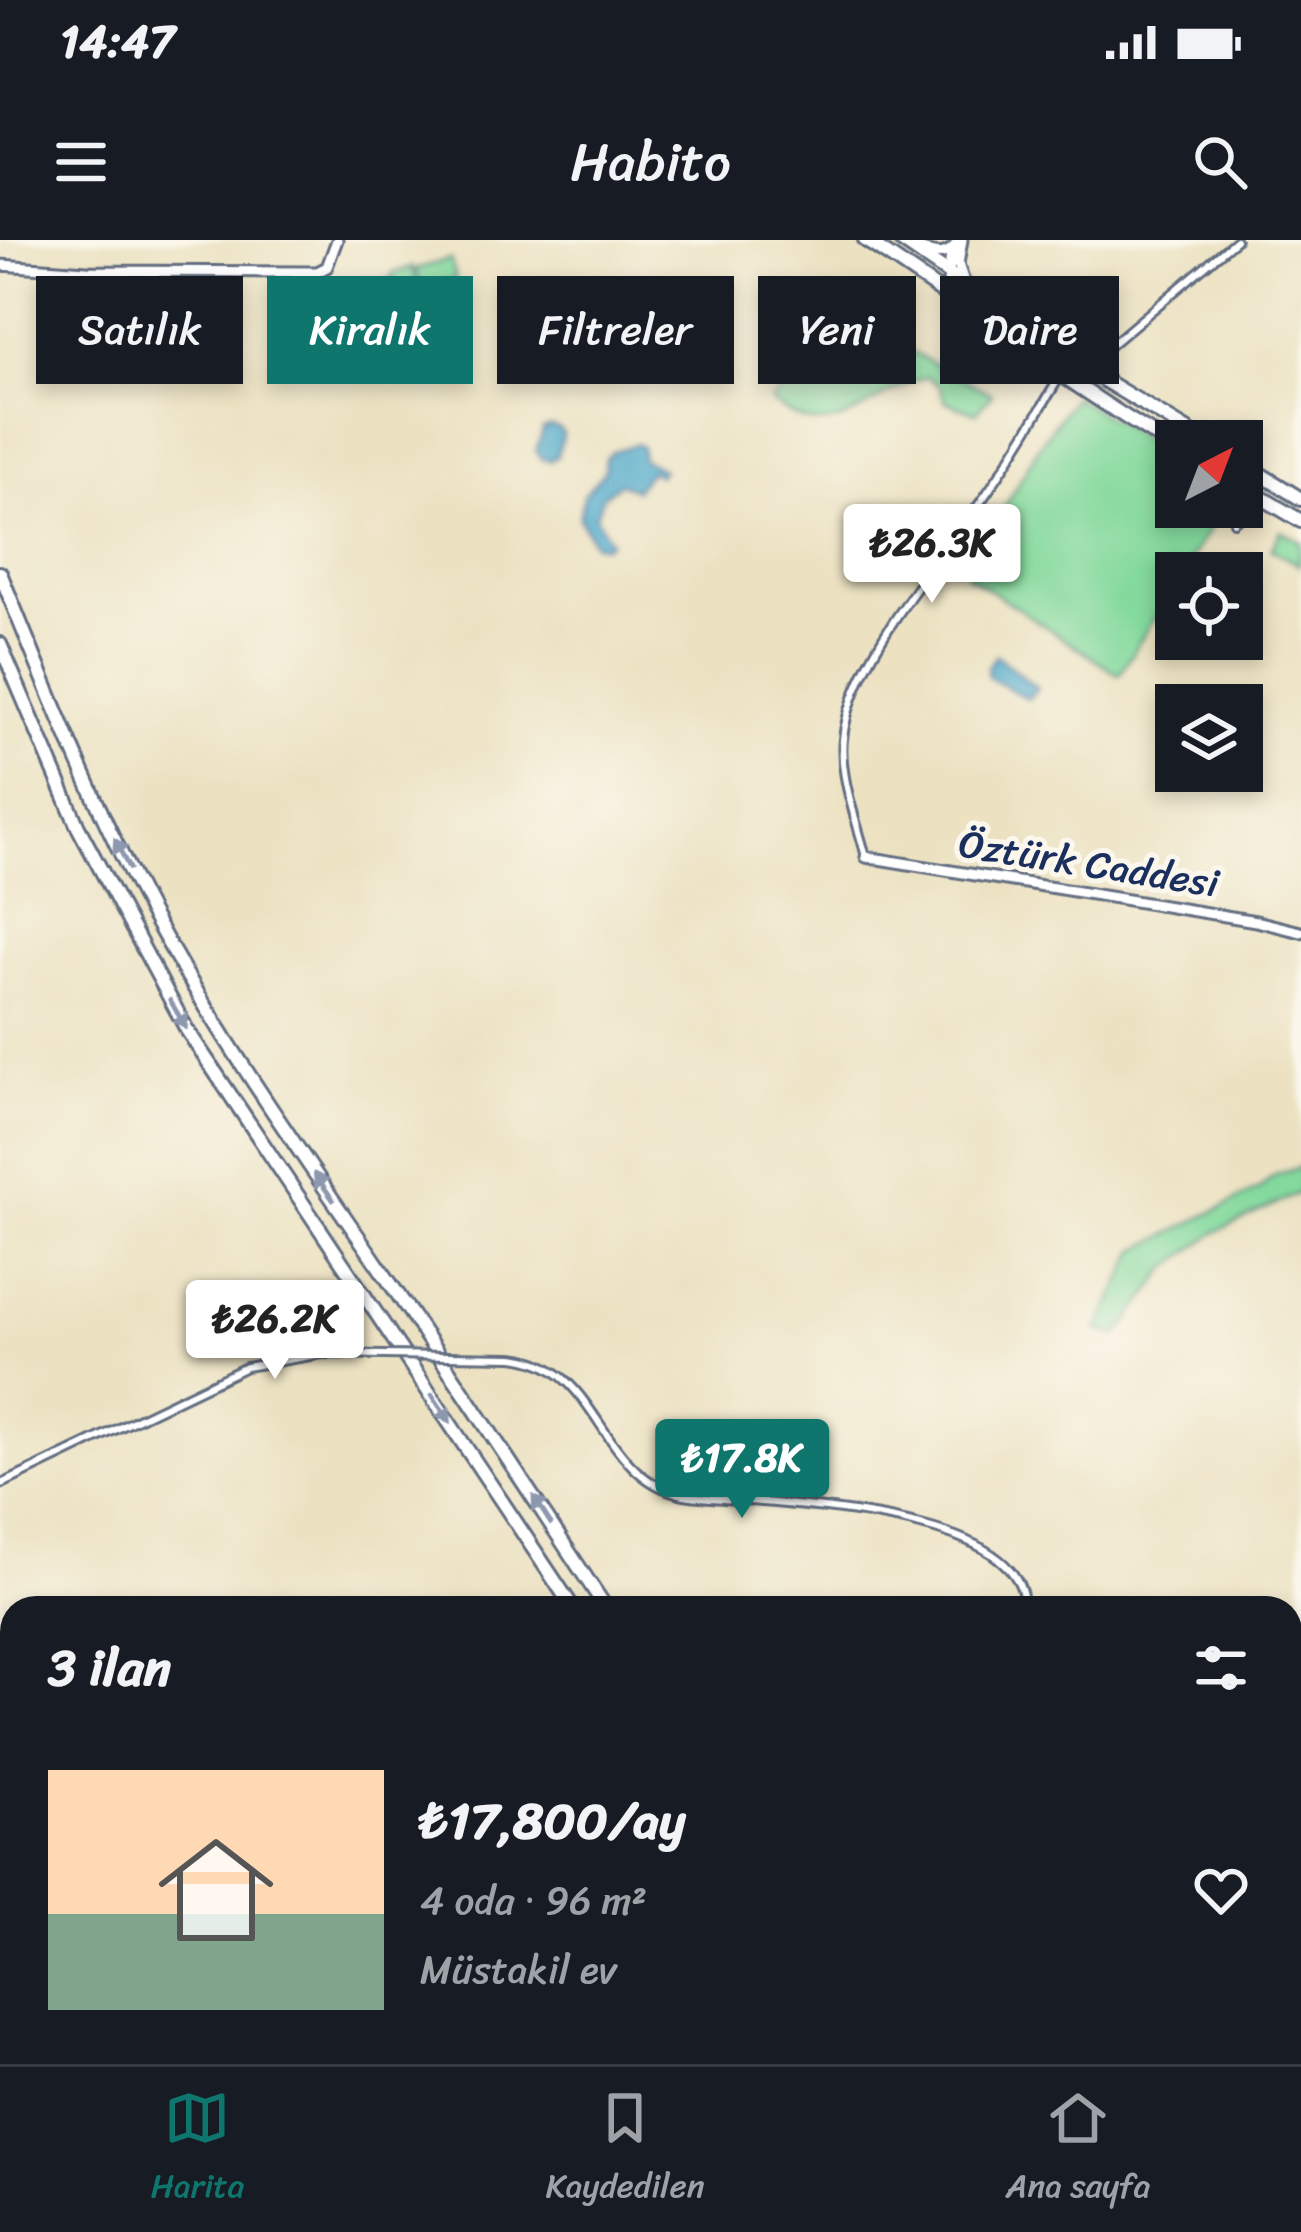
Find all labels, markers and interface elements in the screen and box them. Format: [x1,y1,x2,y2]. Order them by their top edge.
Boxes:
text: 14:47 [60,2,175,82]
text: Habito [570,114,731,210]
icon: menu [48,129,114,195]
icon: search [1187,129,1253,195]
chip: Satılık [36,276,243,384]
chip: Kiralık [267,276,473,384]
chip: Filtreler [497,276,734,384]
chip: Yeni [758,276,916,384]
chip: Daire [940,276,1119,384]
north arrow [1155,420,1263,528]
map controls [1155,420,1263,792]
pin: ₺26.3K [834,504,1030,606]
text: ₺26.3K [870,508,994,577]
button: locate [1155,552,1263,660]
button: layers [1155,684,1263,792]
street label: Öztürk Caddesi [954,808,1225,918]
one-way arrow [112,836,132,871]
one-way arrow [167,997,188,1031]
one-way arrow [312,1171,336,1203]
pin: ₺26.2K [177,1280,373,1382]
text: ₺26.2K [213,1284,337,1353]
one-way arrow [429,1392,452,1425]
pin: ₺17.8K [644,1419,840,1521]
text: ₺17.8K [682,1423,802,1492]
one-way arrow [531,1494,553,1527]
text: 3 ilan [48,1623,171,1713]
icon: filters [1188,1635,1254,1701]
text: ₺17,800/ay [420,1776,685,1866]
icon: home [144,1818,288,1962]
icon: heart [1188,1857,1254,1923]
text: 4 oda · 96 m² [420,1866,647,1935]
text: Müstakil ev [420,1935,617,2004]
tab: Harita [151,2085,244,2215]
tab: Kaydedilen [546,2085,704,2215]
tab: Ana sayfa [1006,2085,1150,2215]

